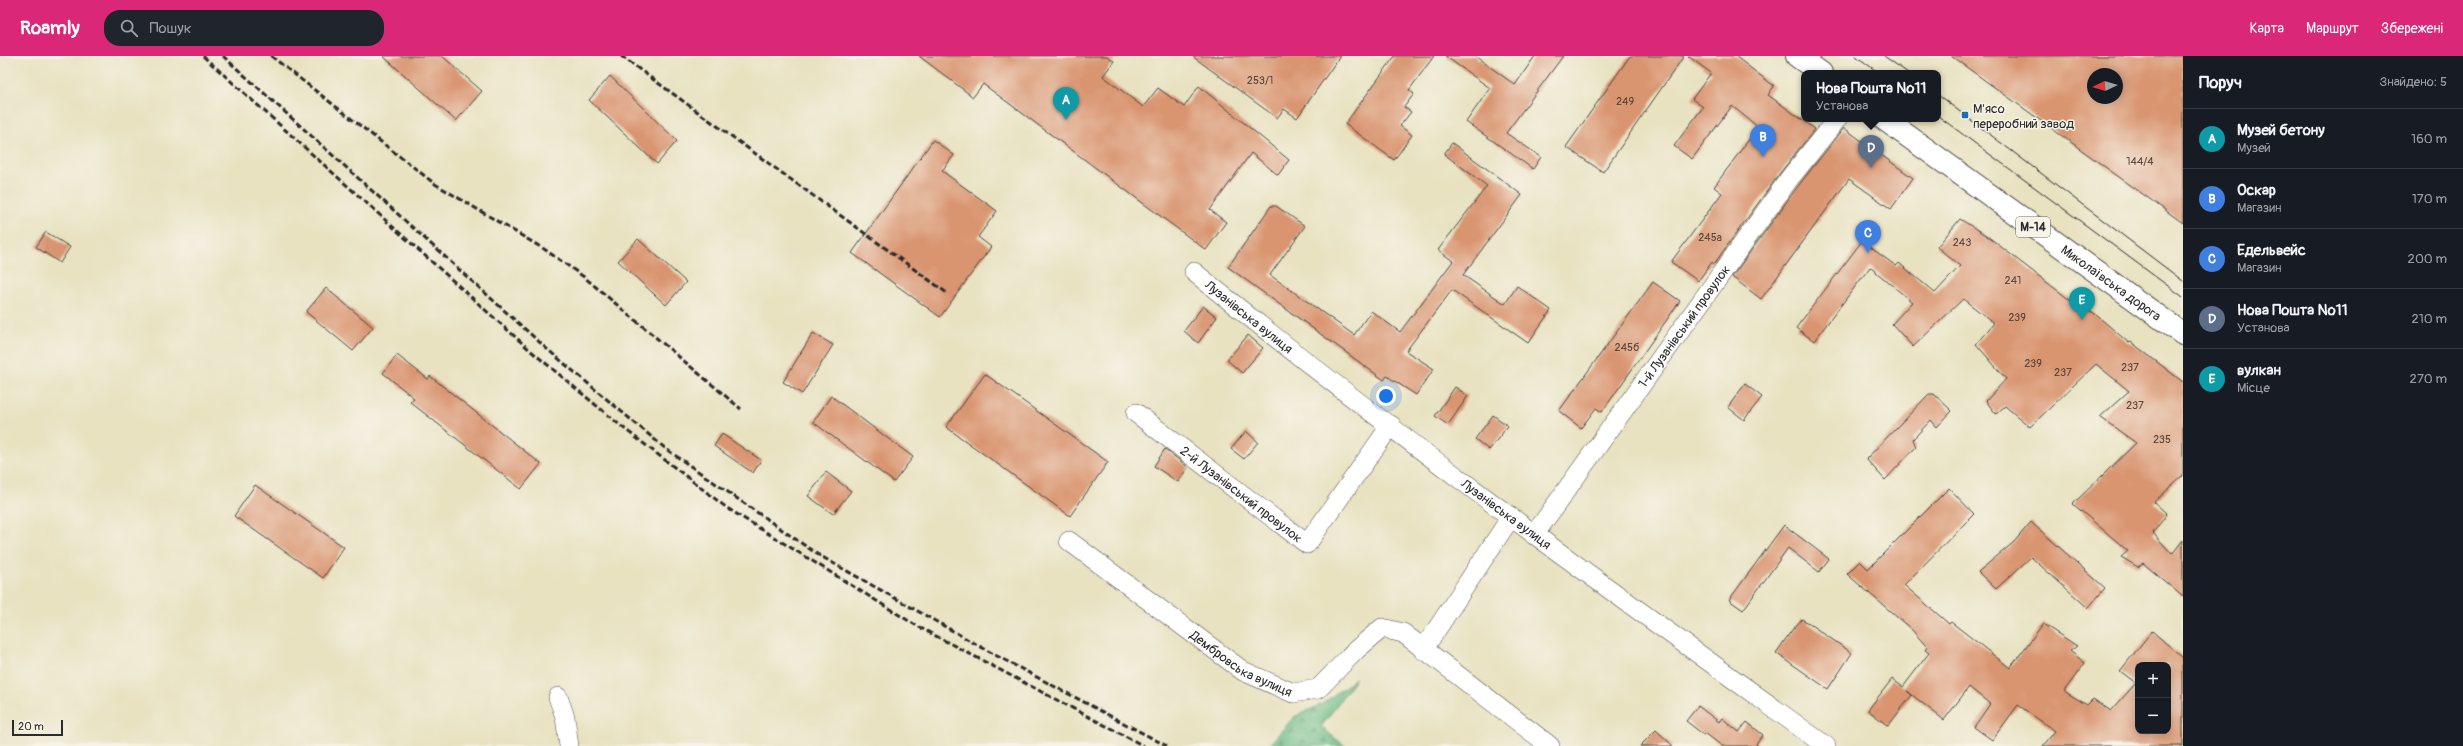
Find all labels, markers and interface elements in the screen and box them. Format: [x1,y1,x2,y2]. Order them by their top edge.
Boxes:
search box [104,10,384,46]
text: Roamly [20,16,80,40]
icon: search [118,17,140,39]
text: Пошук [150,19,191,38]
text: Карта [2249,20,2284,37]
text: Маршрут [2306,20,2359,37]
text: Збережені [2381,20,2443,37]
north arrow [2087,68,2123,104]
popup [1801,70,1941,122]
text: Поруч [2199,72,2242,93]
house number: 253/1 [1247,74,1273,87]
text: Знайдено: 5 [2379,74,2447,90]
text: Нова Пошта №11 [1816,79,1926,98]
pin: A [1053,87,1079,120]
house number: 249 [1616,95,1634,108]
text: Установа [1816,98,1868,114]
place label: М'ясо переробний завод [1973,101,2074,132]
marker: М'ясо переробний завод [1960,110,1970,120]
text: Музей бетону [2237,121,2325,140]
pin: B [1750,124,1776,157]
text: A [2208,131,2216,147]
text: 160 m [2411,131,2447,147]
pin: D [1858,135,1884,168]
text: Музей [2237,140,2271,156]
house number: 144/4 [2126,155,2154,168]
text: Оскар [2237,181,2276,200]
text: B [2208,191,2216,207]
text: 170 m [2412,191,2447,207]
text: Магазин [2237,200,2281,216]
road number: М-14 [2016,217,2050,237]
pin: C [1855,220,1881,253]
house number: 245а [1698,231,1722,244]
house number: 243 [1953,236,1971,249]
text: Едельвейс [2237,241,2306,260]
street label: Миколаївська дорога [2058,242,2164,325]
text: C [2208,251,2216,267]
text: 200 m [2408,251,2447,267]
text: Магазин [2237,260,2281,276]
street label: 1-й Лузанівський провулок [1635,262,1734,391]
house number: 241 [2005,274,2021,287]
street label: Лузанівська вулиця [1201,277,1296,357]
pin: E [2069,287,2095,320]
text: Нова Пошта №11 [2237,301,2348,320]
house number: 239 [2008,311,2026,324]
text: D [2208,311,2216,327]
text: 210 m [2411,311,2447,327]
text: Установа [2237,320,2290,336]
house number: 245б [1615,341,1640,354]
house number: 239 [2024,357,2042,370]
house number: 237 [2121,361,2139,374]
text: вулкан [2237,361,2281,380]
house number: 237 [2054,366,2072,379]
text: E [2209,371,2215,387]
text: 270 m [2410,371,2447,387]
text: Місце [2237,380,2270,396]
your location [1376,386,1396,406]
house number: 237 [2126,399,2144,412]
house number: 235 [2153,433,2171,446]
street label: 2-й Лузанівський провулок [1177,443,1305,547]
street label: Лузанівська вулиця [1457,475,1554,553]
street label: Дембровська вулиця [1186,627,1295,701]
map controls [2135,662,2171,734]
button: + [2135,662,2171,698]
button: − [2135,698,2171,734]
scale bar [12,718,63,737]
text: 20 m [18,720,44,733]

